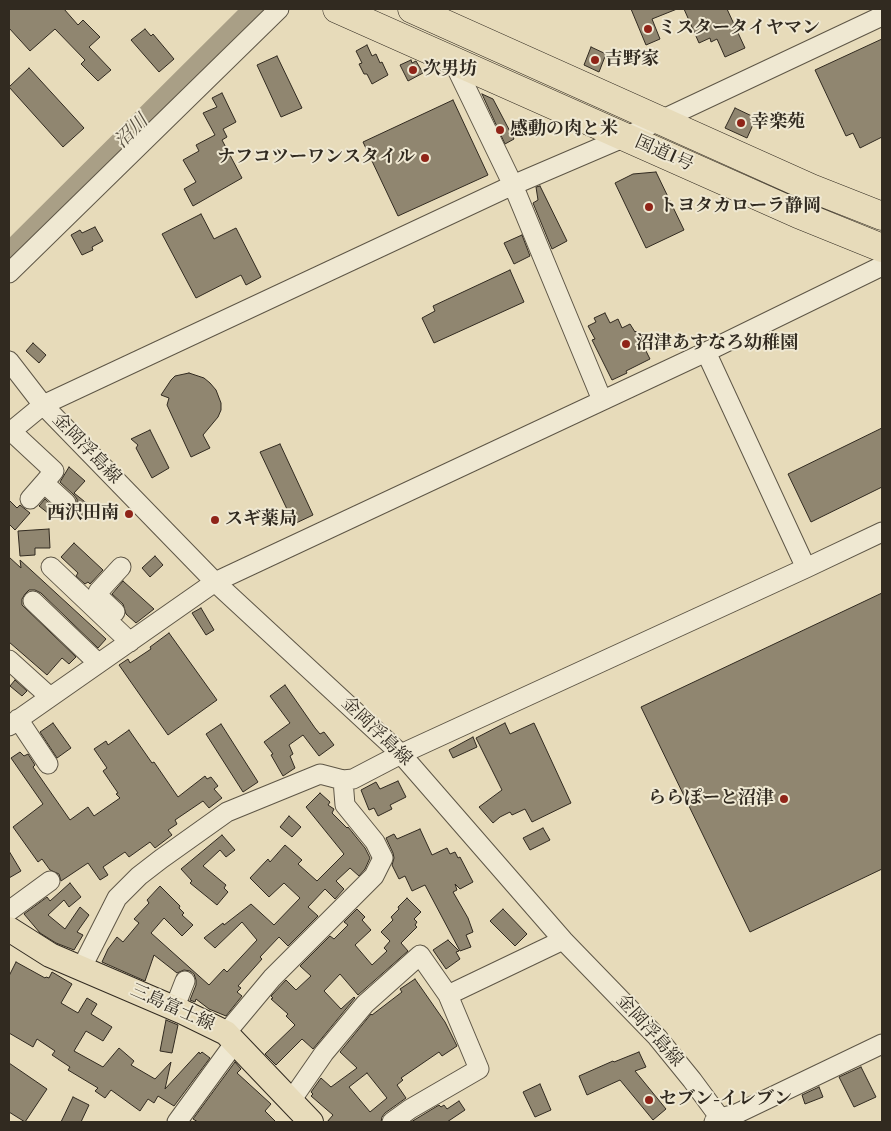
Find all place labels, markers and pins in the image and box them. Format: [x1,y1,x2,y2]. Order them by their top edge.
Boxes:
place label: ミスタータイヤマン [658,18,820,40]
marker: ミスタータイヤマン [642,23,654,35]
place label: 吉野家 [605,49,659,71]
marker: 吉野家 [589,54,601,66]
place label: 次男坊 [423,59,477,81]
marker: 次男坊 [407,64,419,76]
place label: 幸楽苑 [751,112,805,134]
marker: 幸楽苑 [735,117,747,129]
place label: 感動の肉と米 [510,119,618,141]
marker: 感動の肉と米 [494,124,506,136]
place label: ナフコツーワンスタイル [217,147,415,169]
marker: ナフコツーワンスタイル [419,152,431,164]
place label: トヨタカローラ静岡 [659,196,821,218]
marker: トヨタカローラ静岡 [643,201,655,213]
place label: 沼津あすなろ幼稚園 [636,333,798,355]
marker: 沼津あすなろ幼稚園 [620,338,632,350]
place label: 西沢田南 [47,503,119,525]
marker: 西沢田南 [123,508,135,520]
place label: スギ薬局 [225,509,297,531]
marker: スギ薬局 [209,514,221,526]
place label: ららぽーと沼津 [648,788,774,810]
marker: ららぽーと沼津 [778,793,790,805]
place label: セブン-イレブン [659,1089,792,1111]
marker: セブン-イレブン [643,1094,655,1106]

